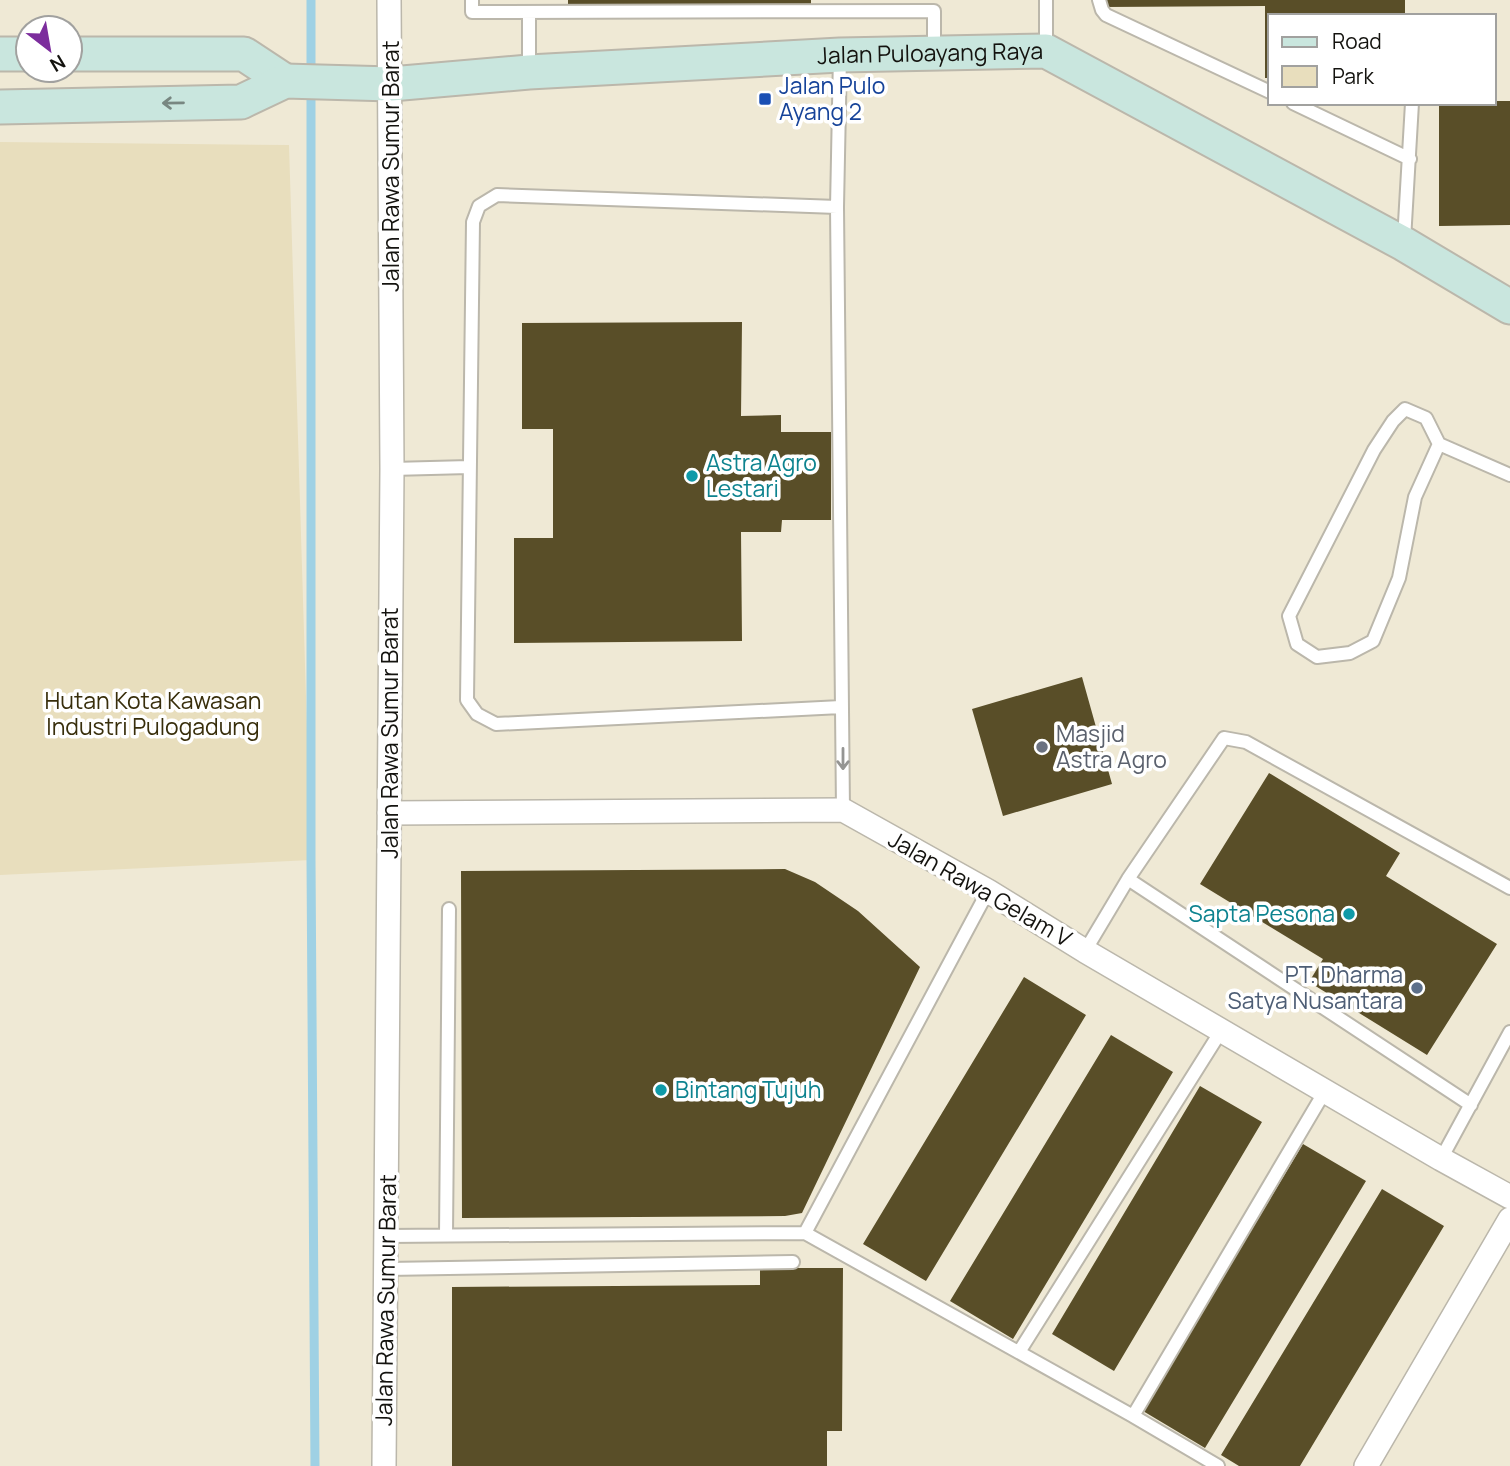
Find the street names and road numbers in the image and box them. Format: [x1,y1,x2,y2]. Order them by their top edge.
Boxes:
street label: Jalan Puloayang Raya [816,34,1043,71]
street label: Jalan Rawa Sumur Barat [374,40,406,292]
street label: Jalan Rawa Sumur Barat [373,607,405,859]
street label: Jalan Rawa Gelam V [883,823,1078,954]
street label: Jalan Rawa Sumur Barat [367,1174,403,1426]

